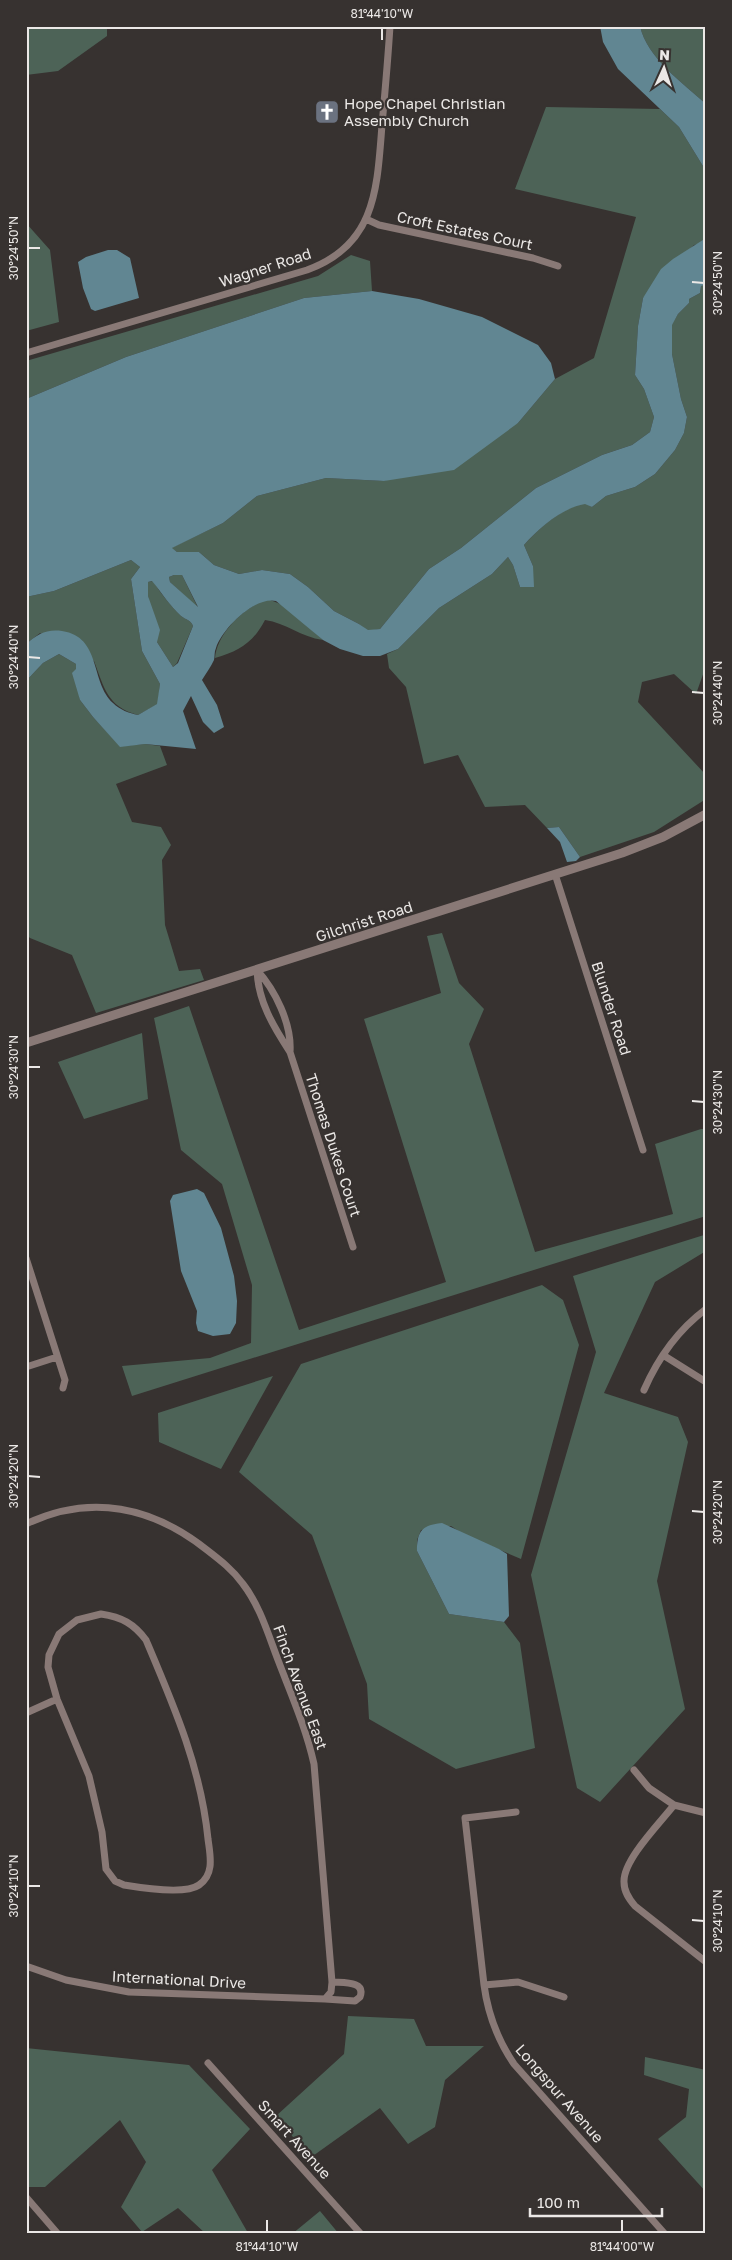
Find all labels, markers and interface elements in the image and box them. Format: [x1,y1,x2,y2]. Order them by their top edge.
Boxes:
text: 81°44'10"W [351,6,414,21]
north arrow [640,42,690,92]
text: N [659,46,670,63]
place label: Hope Chapel Christian Assembly Church [344,94,505,129]
church icon: Hope Chapel Christian Assembly Church [314,99,340,125]
street label: Croft Estates Court [395,207,535,253]
text: 30°24'50"N [6,216,21,280]
street label: Wagner Road [217,244,313,290]
text: 30°24'50"N [710,251,725,315]
text: 30°24'40"N [6,625,21,689]
text: 30°24'40"N [710,661,725,725]
street label: Gilchrist Road [313,897,415,945]
street label: Blunder Road [588,959,636,1057]
text: 30°24'30"N [6,1035,21,1099]
text: 30°24'30"N [710,1070,725,1134]
street label: Thomas Dukes Court [302,1071,366,1219]
text: 30°24'20"N [6,1444,21,1508]
text: 30°24'20"N [710,1480,725,1544]
street label: Finch Avenue East [270,1622,332,1752]
text: 30°24'10"N [6,1854,21,1918]
text: 30°24'10"N [710,1889,725,1953]
street label: International Drive [111,1966,247,1992]
street label: Longspur Avenue [512,2040,608,2146]
street label: Smart Avenue [255,2096,335,2182]
scale bar [530,2185,662,2217]
text: 100 m [537,2193,580,2211]
text: 81°44'10"W [236,2239,299,2254]
text: 81°44'00"W [590,2239,655,2254]

